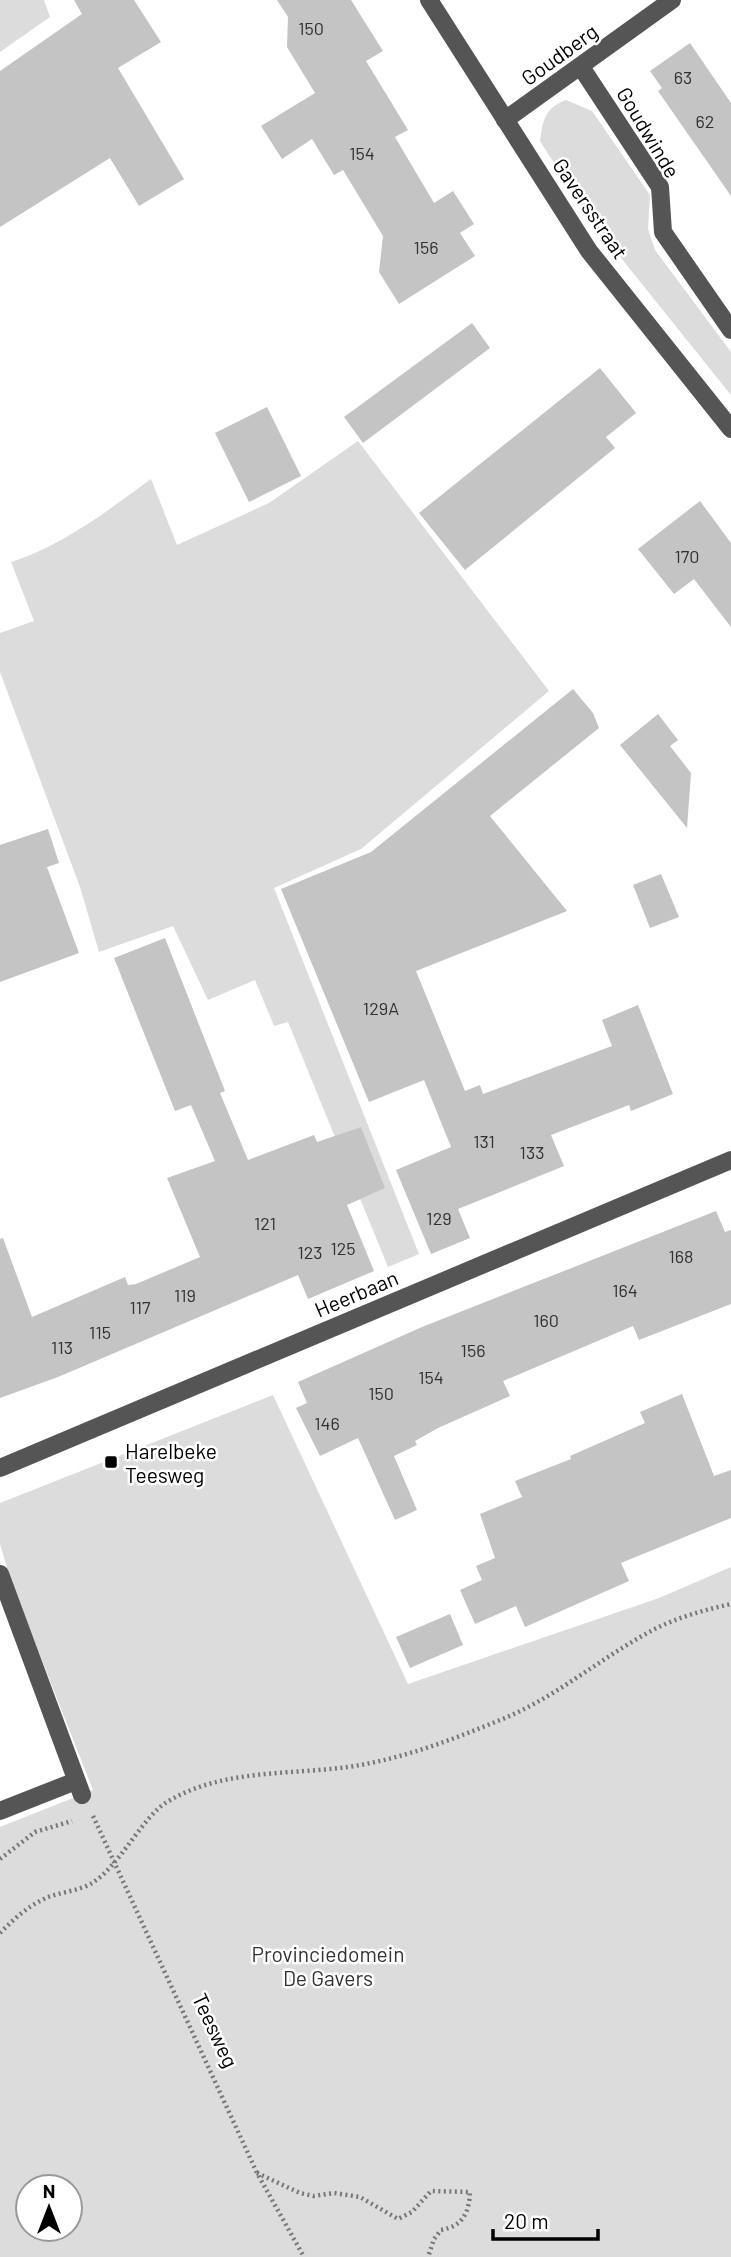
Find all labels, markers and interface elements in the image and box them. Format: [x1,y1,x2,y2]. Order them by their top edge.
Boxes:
house number: 150 [298,17,324,39]
street label: Goudberg [516,18,602,90]
house number: 63 [674,66,692,88]
street label: Goudwinde [612,82,686,182]
house number: 62 [696,110,714,132]
house number: 154 [349,142,375,164]
street label: Gaversstraat [548,153,634,263]
house number: 156 [414,236,438,258]
house number: 170 [675,545,699,567]
house number: 129A [363,997,399,1019]
house number: 131 [473,1130,495,1152]
house number: 133 [520,1141,544,1163]
house number: 129 [426,1207,452,1229]
house number: 121 [254,1212,276,1234]
house number: 125 [330,1237,356,1259]
house number: 123 [297,1241,323,1263]
house number: 168 [669,1245,693,1267]
street label: Heerbaan [311,1264,401,1322]
house number: 164 [612,1279,638,1301]
house number: 119 [174,1284,196,1306]
house number: 117 [129,1296,151,1318]
house number: 160 [533,1309,559,1331]
house number: 115 [89,1321,111,1343]
house number: 113 [51,1336,73,1358]
house number: 156 [461,1339,485,1361]
house number: 154 [418,1366,444,1388]
house number: 150 [368,1382,394,1404]
house number: 146 [314,1412,340,1434]
place label: Harelbeke Teesweg [125,1438,217,1487]
marker: Harelbeke Teesweg [103,1454,119,1470]
park label: Provinciedomein De Gavers [252,1941,404,1990]
street label: Teesweg [188,1989,244,2071]
north arrow [14,2173,84,2243]
text: N [43,2179,55,2202]
scale bar [493,2198,598,2242]
text: 20 m [504,2208,549,2233]

